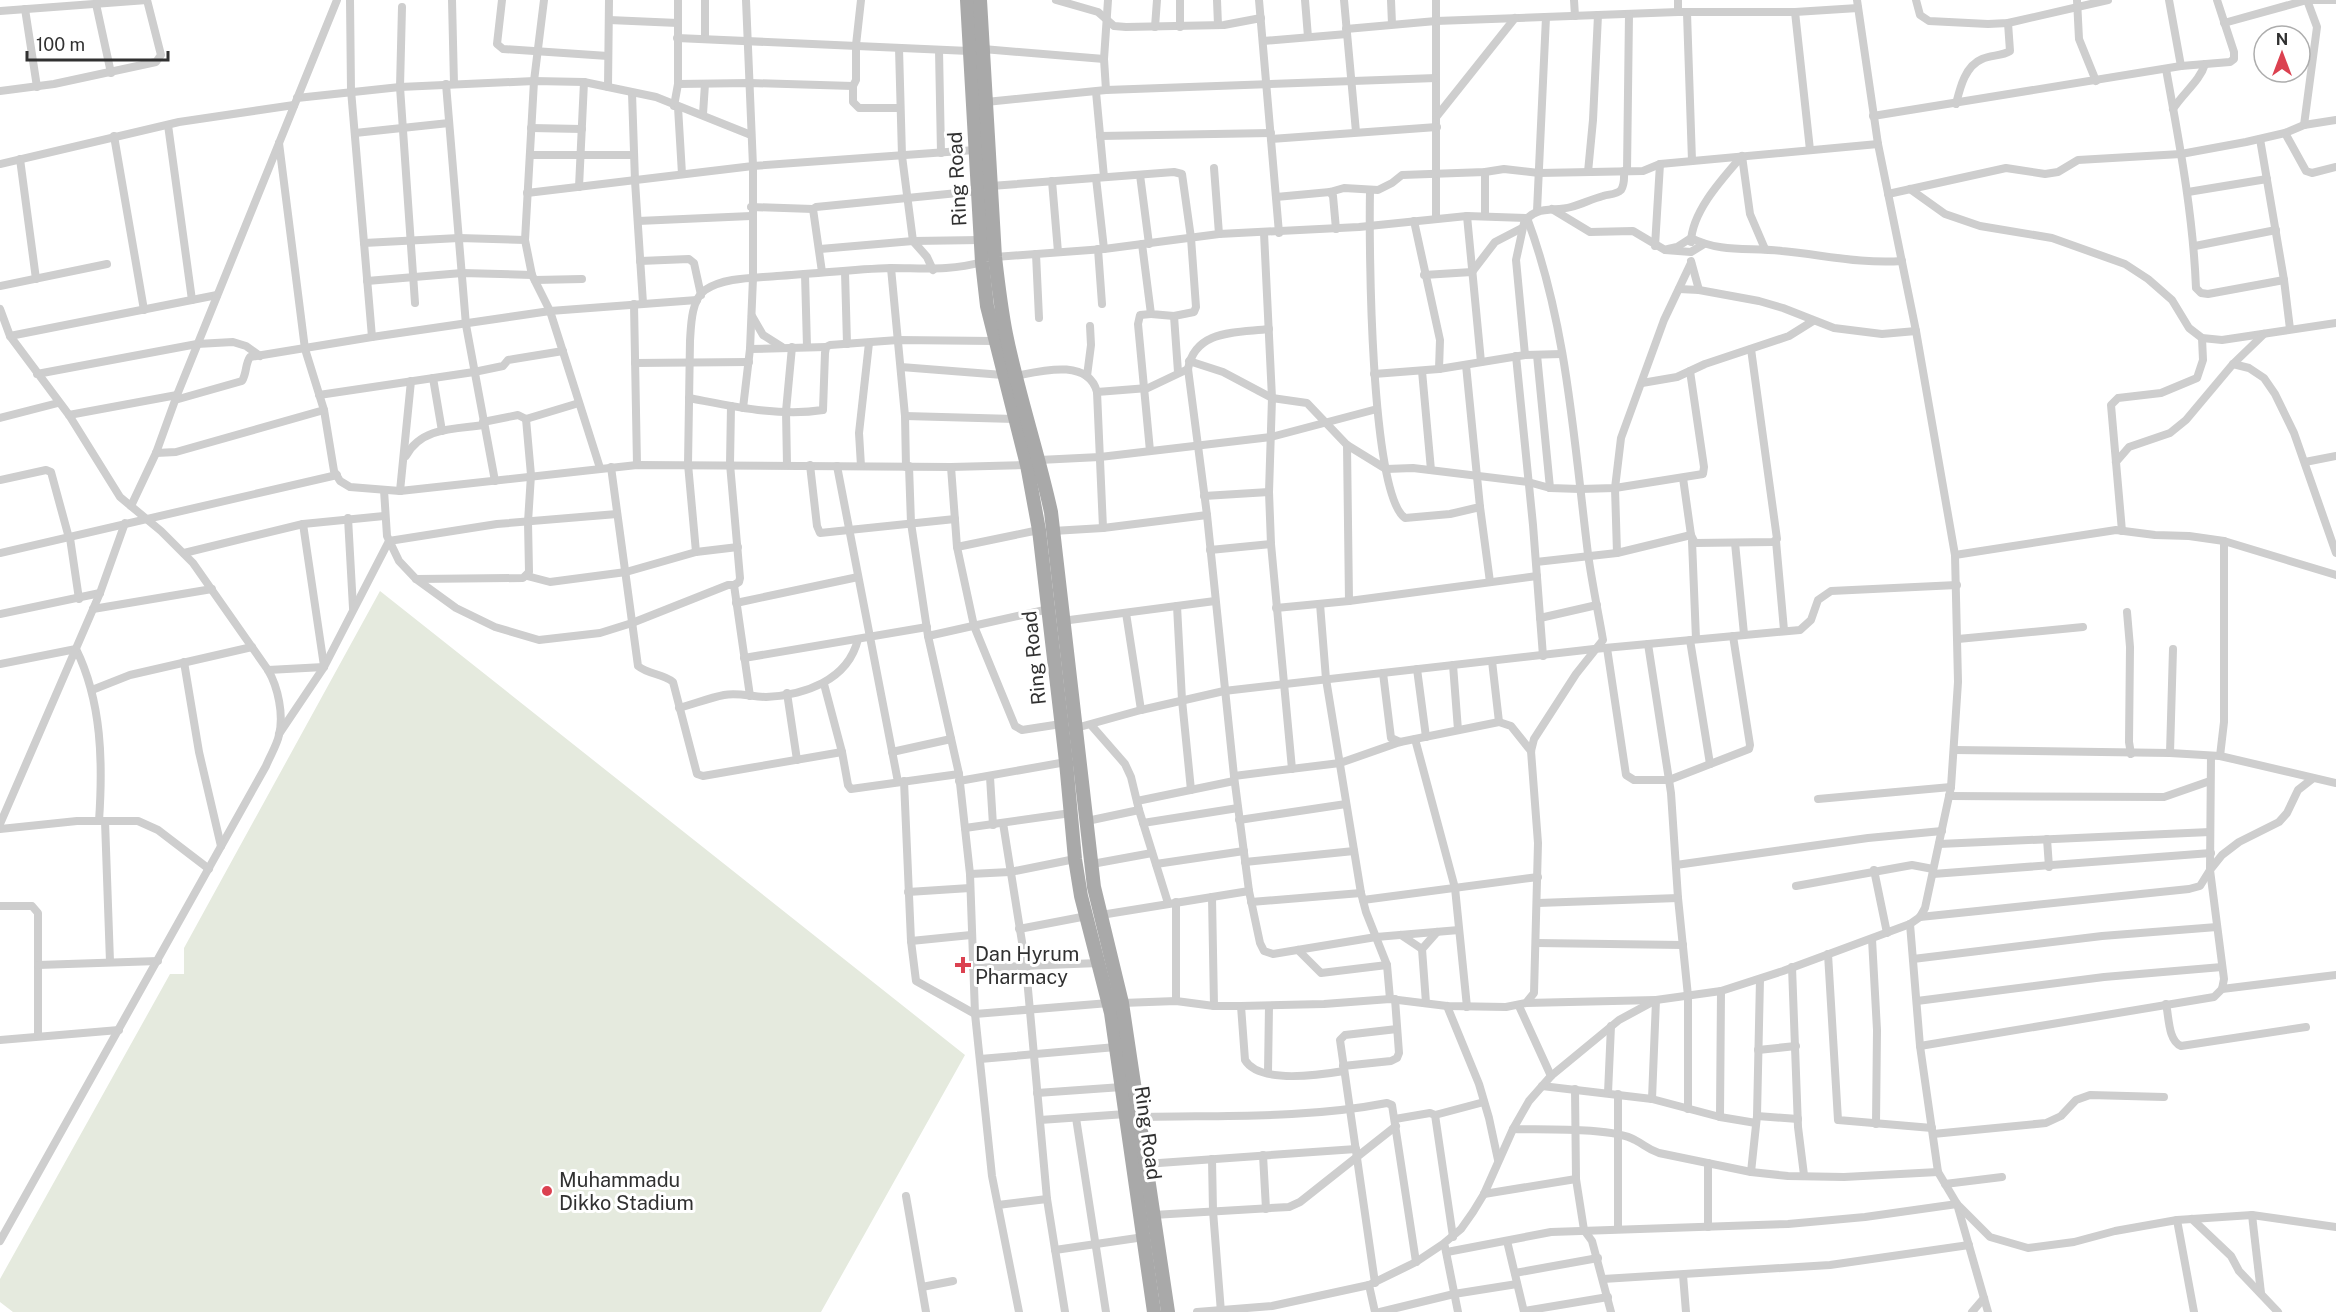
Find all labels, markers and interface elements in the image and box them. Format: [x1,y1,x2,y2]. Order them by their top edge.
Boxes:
scale bar [27,24,168,62]
north arrow [2252,24,2312,84]
text: N [2276,30,2288,49]
text: 100 m [36,34,85,55]
street label: Ring Road [943,131,971,227]
street label: Ring Road [1017,610,1051,706]
place label: Dan Hyrum Pharmacy [975,942,1079,989]
marker: Dan Hyrum Pharmacy [956,958,970,972]
street label: Ring Road [1130,1084,1166,1182]
place label: Muhammadu Dikko Stadium [559,1168,694,1215]
marker: Muhammadu Dikko Stadium [540,1184,554,1198]

